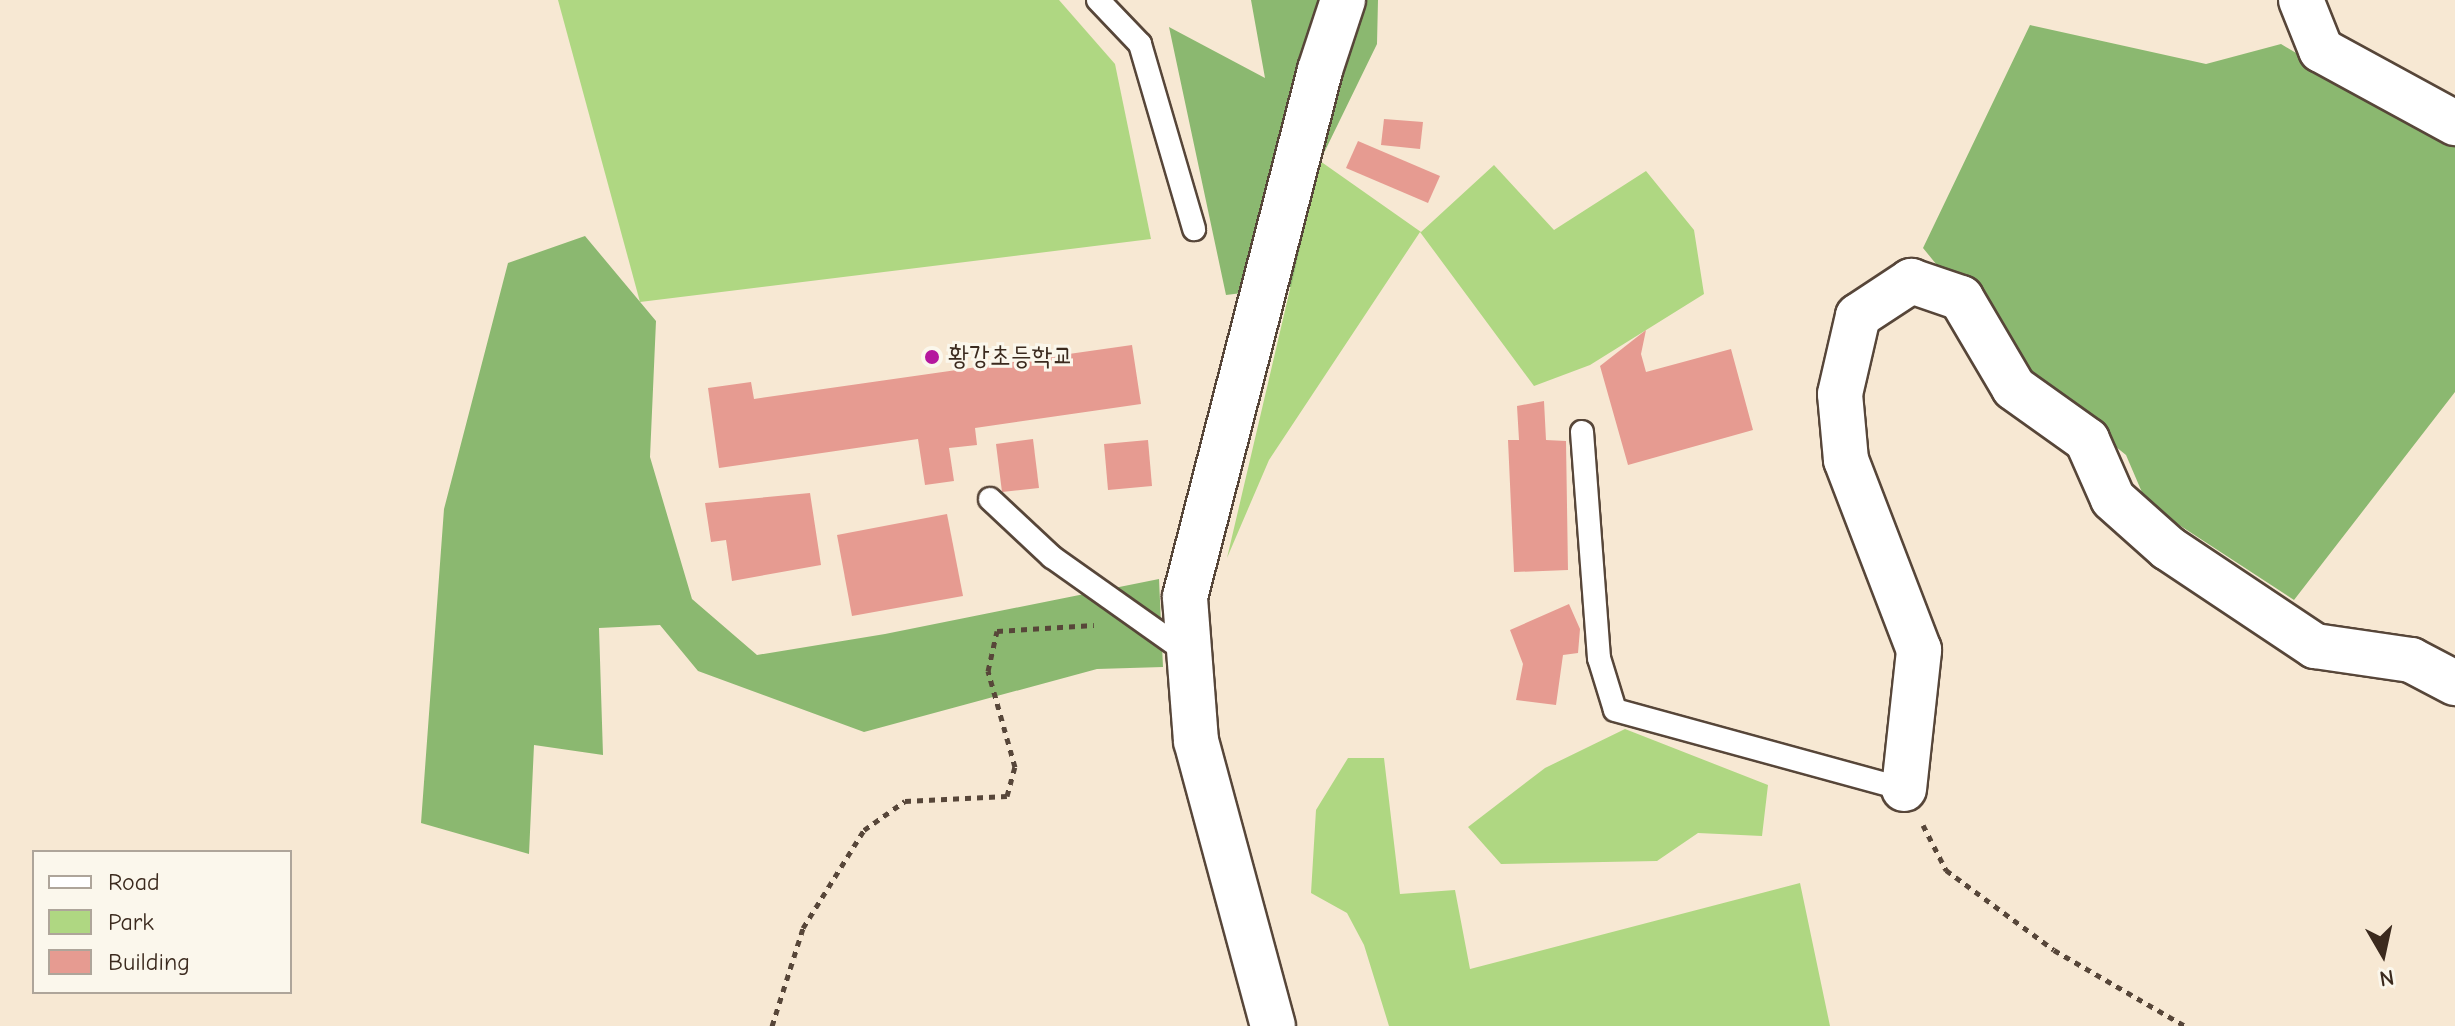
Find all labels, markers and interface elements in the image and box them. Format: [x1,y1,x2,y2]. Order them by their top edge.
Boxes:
place label: 황강초등학교 [948,341,1074,373]
marker: 황강초등학교 [923,348,941,366]
legend [32,850,292,994]
text: Road [108,868,160,896]
text: Park [108,908,154,936]
north arrow [2343,914,2423,994]
text: Building [108,948,190,976]
text: N [2378,964,2396,992]

